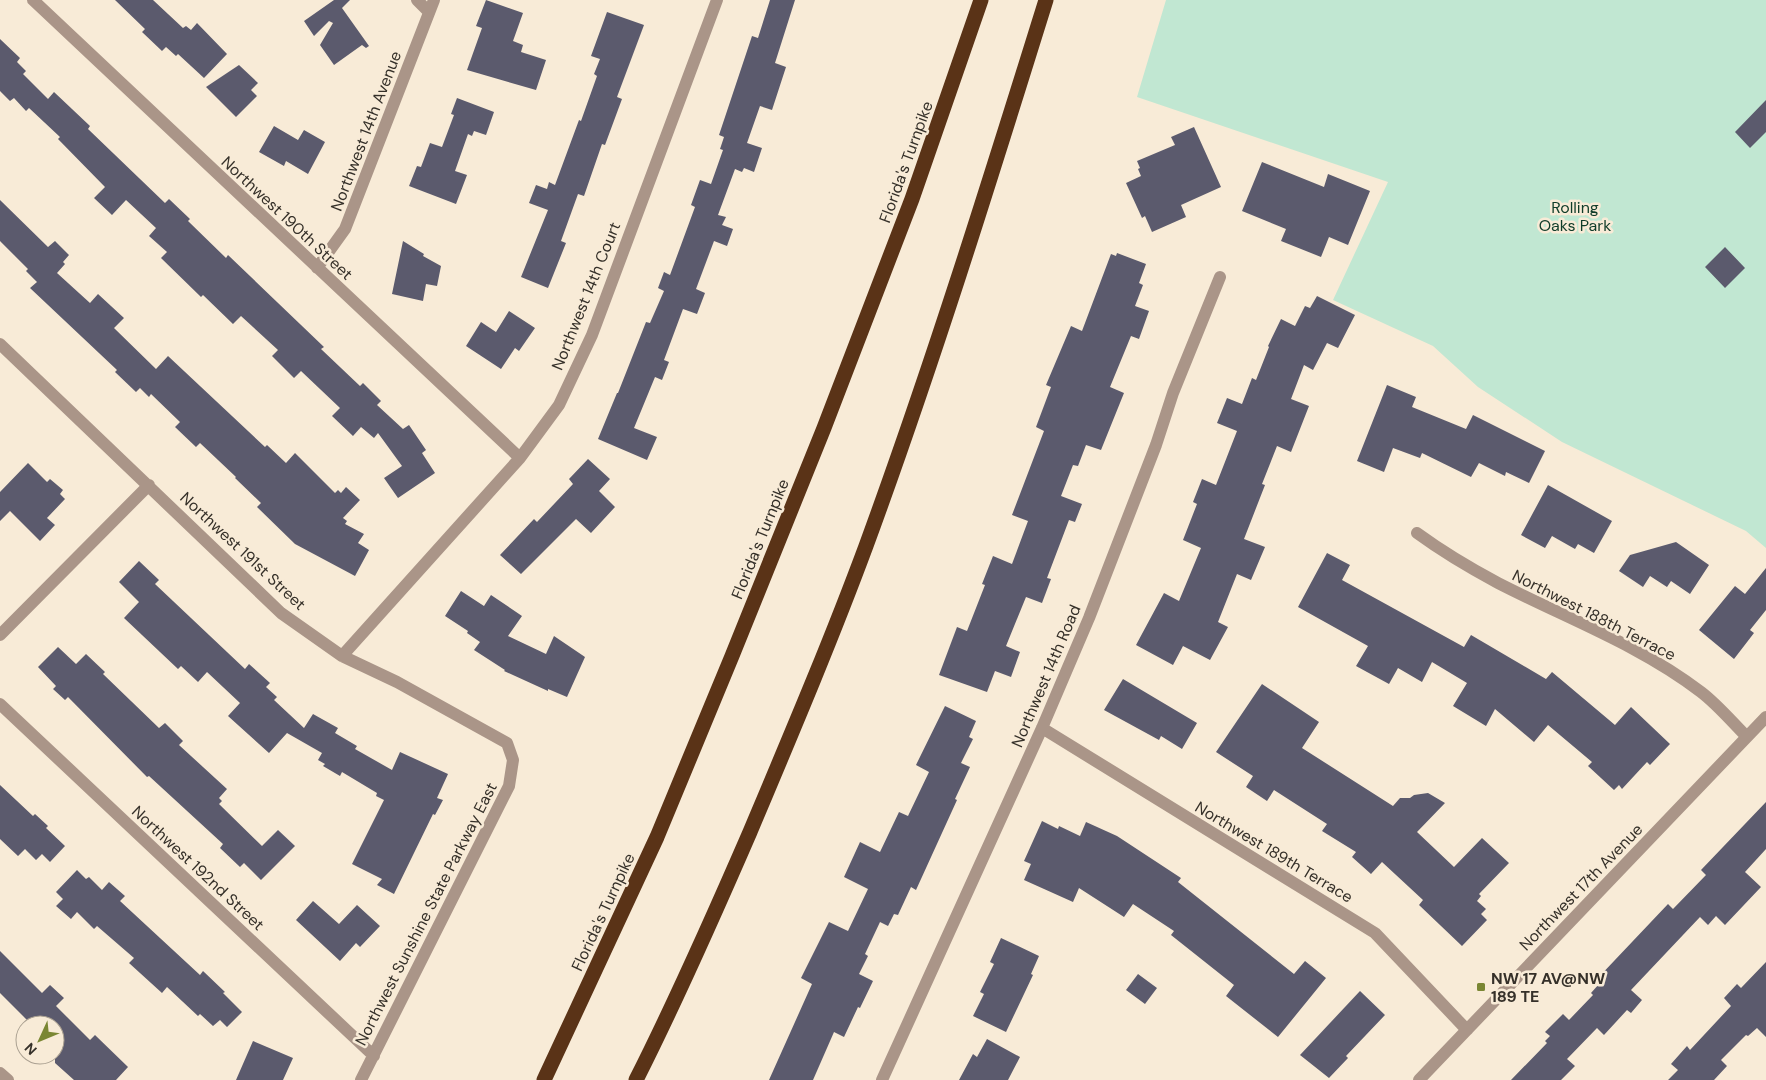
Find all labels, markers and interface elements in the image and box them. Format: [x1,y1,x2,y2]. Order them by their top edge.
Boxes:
street label: Northwest 14th Avenue [326,48,406,214]
street label: Florida's Turnpike [874,98,938,226]
street label: Northwest 190th Street [217,152,357,284]
park label: Rolling Oaks Park [1539,197,1611,236]
street label: Northwest 14th Court [547,219,625,373]
street label: Florida's Turnpike [726,476,794,602]
street label: Northwest 191st Street [176,487,310,615]
street label: Northwest 188th Terrace [1509,565,1679,665]
street label: Northwest 14th Road [1006,602,1086,750]
street label: Northwest Sunshine State Parkway East [350,779,502,1049]
street label: Northwest 189th Terrace [1191,796,1357,908]
street label: Northwest 192nd Street [127,801,269,935]
street label: Northwest 17th Avenue [1515,819,1647,955]
street label: Florida's Turnpike [566,850,640,974]
place label: NW 17 AV@NW 189 TE [1491,968,1605,1007]
marker: NW 17 AV@NW 189 TE [1475,981,1487,993]
north arrow [15,1015,65,1065]
text: N [21,1039,41,1059]

